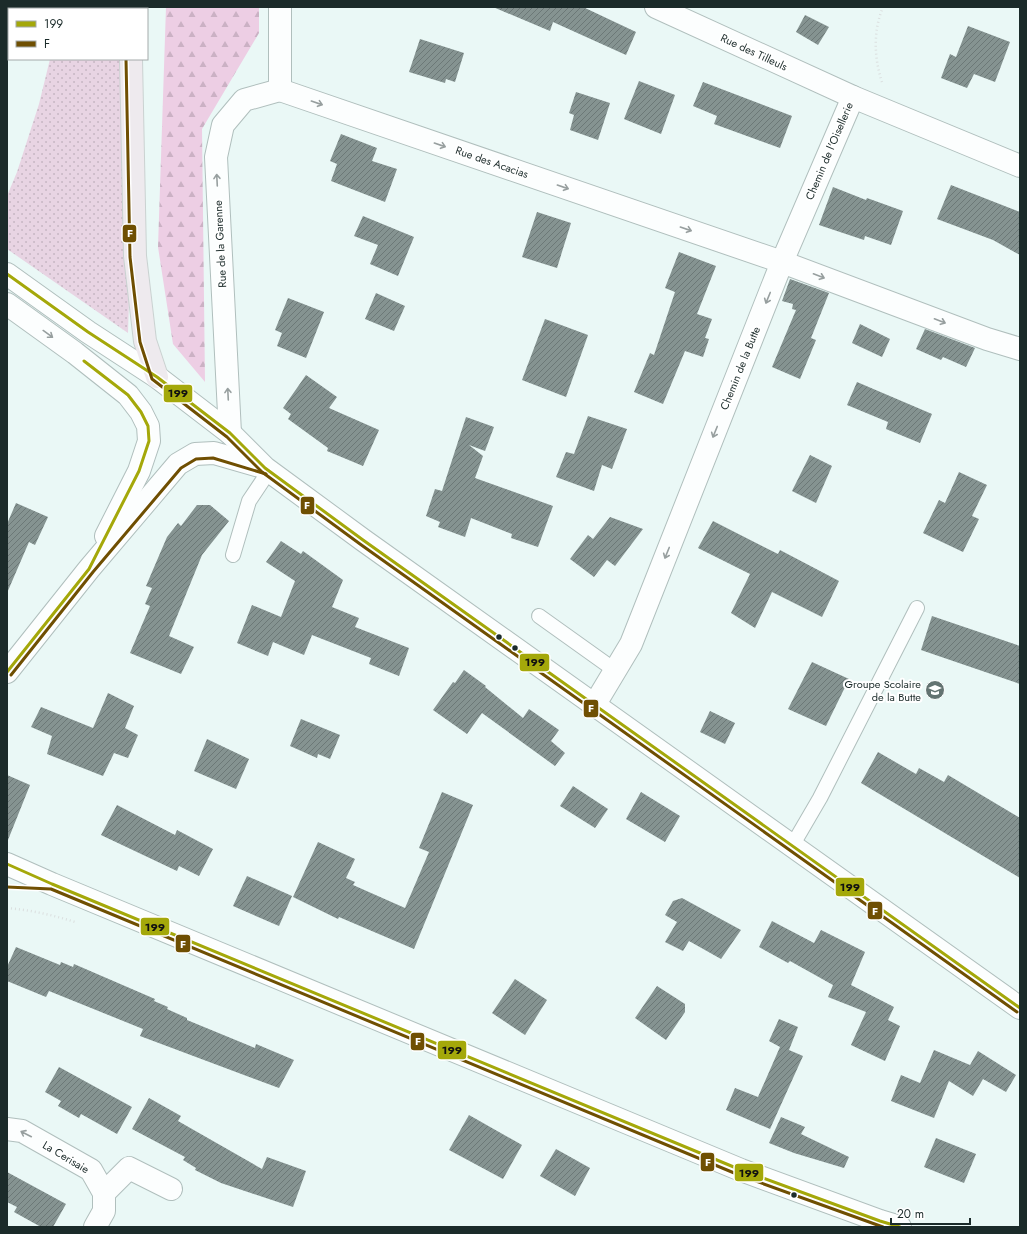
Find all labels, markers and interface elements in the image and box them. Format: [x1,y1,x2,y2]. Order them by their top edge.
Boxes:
legend [8,8,148,60]
text: 199 [44,15,63,33]
street label: Rue des Tilleuls [718,30,791,75]
text: F [44,35,50,53]
one-way arrow [310,99,322,107]
street label: Chemin de l'Oisellerie [801,99,857,202]
one-way arrow [433,141,445,149]
street label: Rue des Acacias [453,142,531,182]
one-way arrow [213,174,221,187]
one-way arrow [556,184,569,191]
street label: Rue de la Garenne [210,200,230,288]
line badge: F [122,224,137,243]
text: F [127,225,133,241]
one-way arrow [679,226,692,233]
one-way arrow [812,272,824,280]
one-way arrow [763,292,771,304]
one-way arrow [934,318,946,326]
street label: Chemin de la Butte [716,324,764,412]
one-way arrow [43,330,54,338]
line badge: 199 [163,384,193,403]
text: 199 [168,385,188,401]
one-way arrow [224,388,231,401]
one-way arrow [710,426,718,438]
line badge: F [300,496,315,515]
text: F [304,497,310,513]
one-way arrow [663,546,671,558]
unlabelled marker [494,632,504,642]
unlabelled marker [510,643,520,653]
line badge: 199 [519,653,550,672]
text: 199 [525,654,545,670]
place label: Groupe Scolaire de la Butte [845,676,921,705]
school or university icon: Groupe Scolaire de la Butte [924,679,946,701]
line badge: F [583,699,599,718]
text: F [588,700,594,716]
line badge: 199 [835,877,865,897]
text: 199 [840,879,860,895]
line badge: F [867,901,883,920]
text: F [872,903,878,919]
line badge: 199 [140,917,170,936]
text: 199 [145,919,165,935]
line badge: F [175,934,191,953]
text: F [180,936,186,952]
line badge: F [410,1032,425,1051]
text: F [415,1033,421,1049]
line badge: 199 [437,1040,467,1060]
text: 199 [442,1042,462,1058]
one-way arrow [20,1130,32,1137]
street label: La Cerisaie [40,1137,93,1177]
line badge: F [700,1152,715,1172]
text: F [705,1154,711,1170]
line badge: 199 [734,1163,764,1182]
text: 199 [739,1165,759,1181]
unlabelled marker [789,1190,799,1200]
scale bar [891,1200,970,1226]
text: 20 m [897,1205,924,1223]

